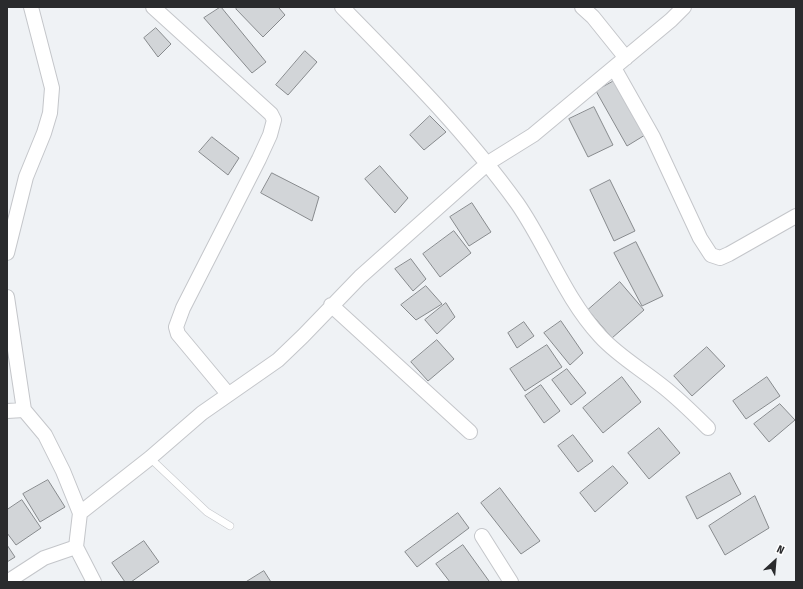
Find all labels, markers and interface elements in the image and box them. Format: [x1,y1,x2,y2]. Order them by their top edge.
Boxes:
north arrow [755,541,795,581]
text: N [775,542,786,557]

